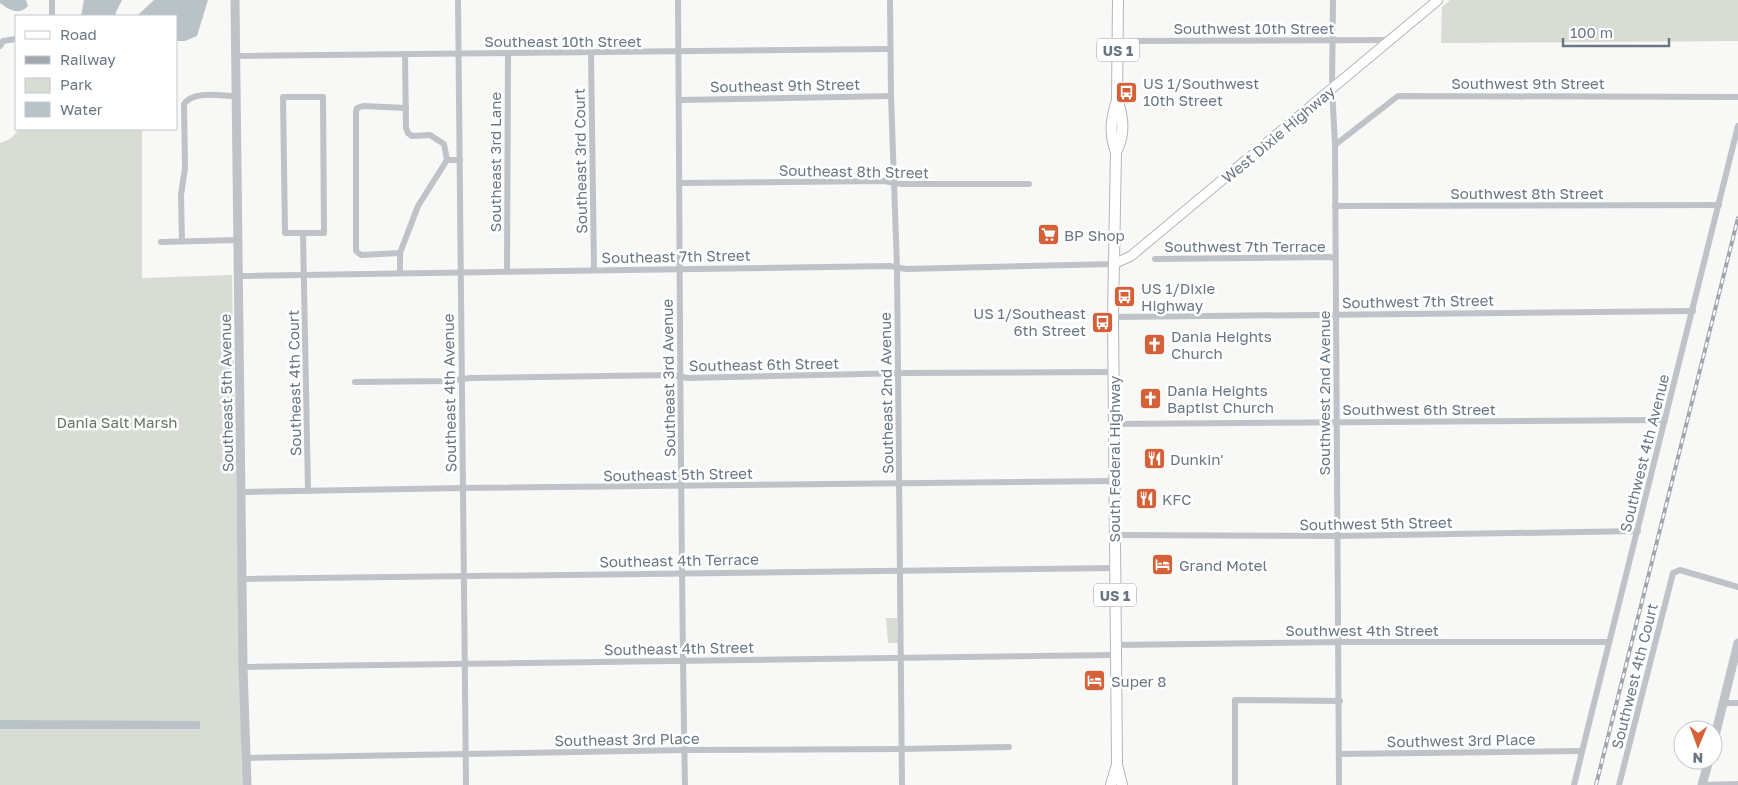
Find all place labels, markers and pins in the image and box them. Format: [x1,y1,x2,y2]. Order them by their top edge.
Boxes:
place label: US 1/Southwest 10th Street [1143,74,1259,109]
bus stop icon: US 1/Southwest 10th Street [1115,80,1139,104]
supermarket icon: BP Shop [1036,223,1060,247]
place label: BP Shop [1064,226,1125,244]
place label: US 1/Dixie Highway [1141,279,1216,314]
bus stop icon: US 1/Dixie Highway [1113,285,1137,309]
place label: US 1/Southeast 6th Street [973,304,1086,339]
bus stop icon: US 1/Southeast 6th Street [1090,310,1114,334]
place label: Dania Heights Church [1171,327,1272,362]
church icon: Dania Heights Church [1143,333,1167,357]
place label: Dania Heights Baptist Church [1167,381,1274,416]
church icon: Dania Heights Baptist Church [1139,387,1163,411]
restaurant icon: Dunkin' [1142,447,1166,471]
place label: Dunkin' [1170,450,1224,468]
restaurant icon: KFC [1134,487,1158,511]
place label: KFC [1162,490,1191,508]
hotel icon: Grand Motel [1151,553,1175,577]
place label: Grand Motel [1179,556,1268,574]
hotel icon: Super 8 [1083,669,1107,693]
place label: Super 8 [1111,672,1166,690]

